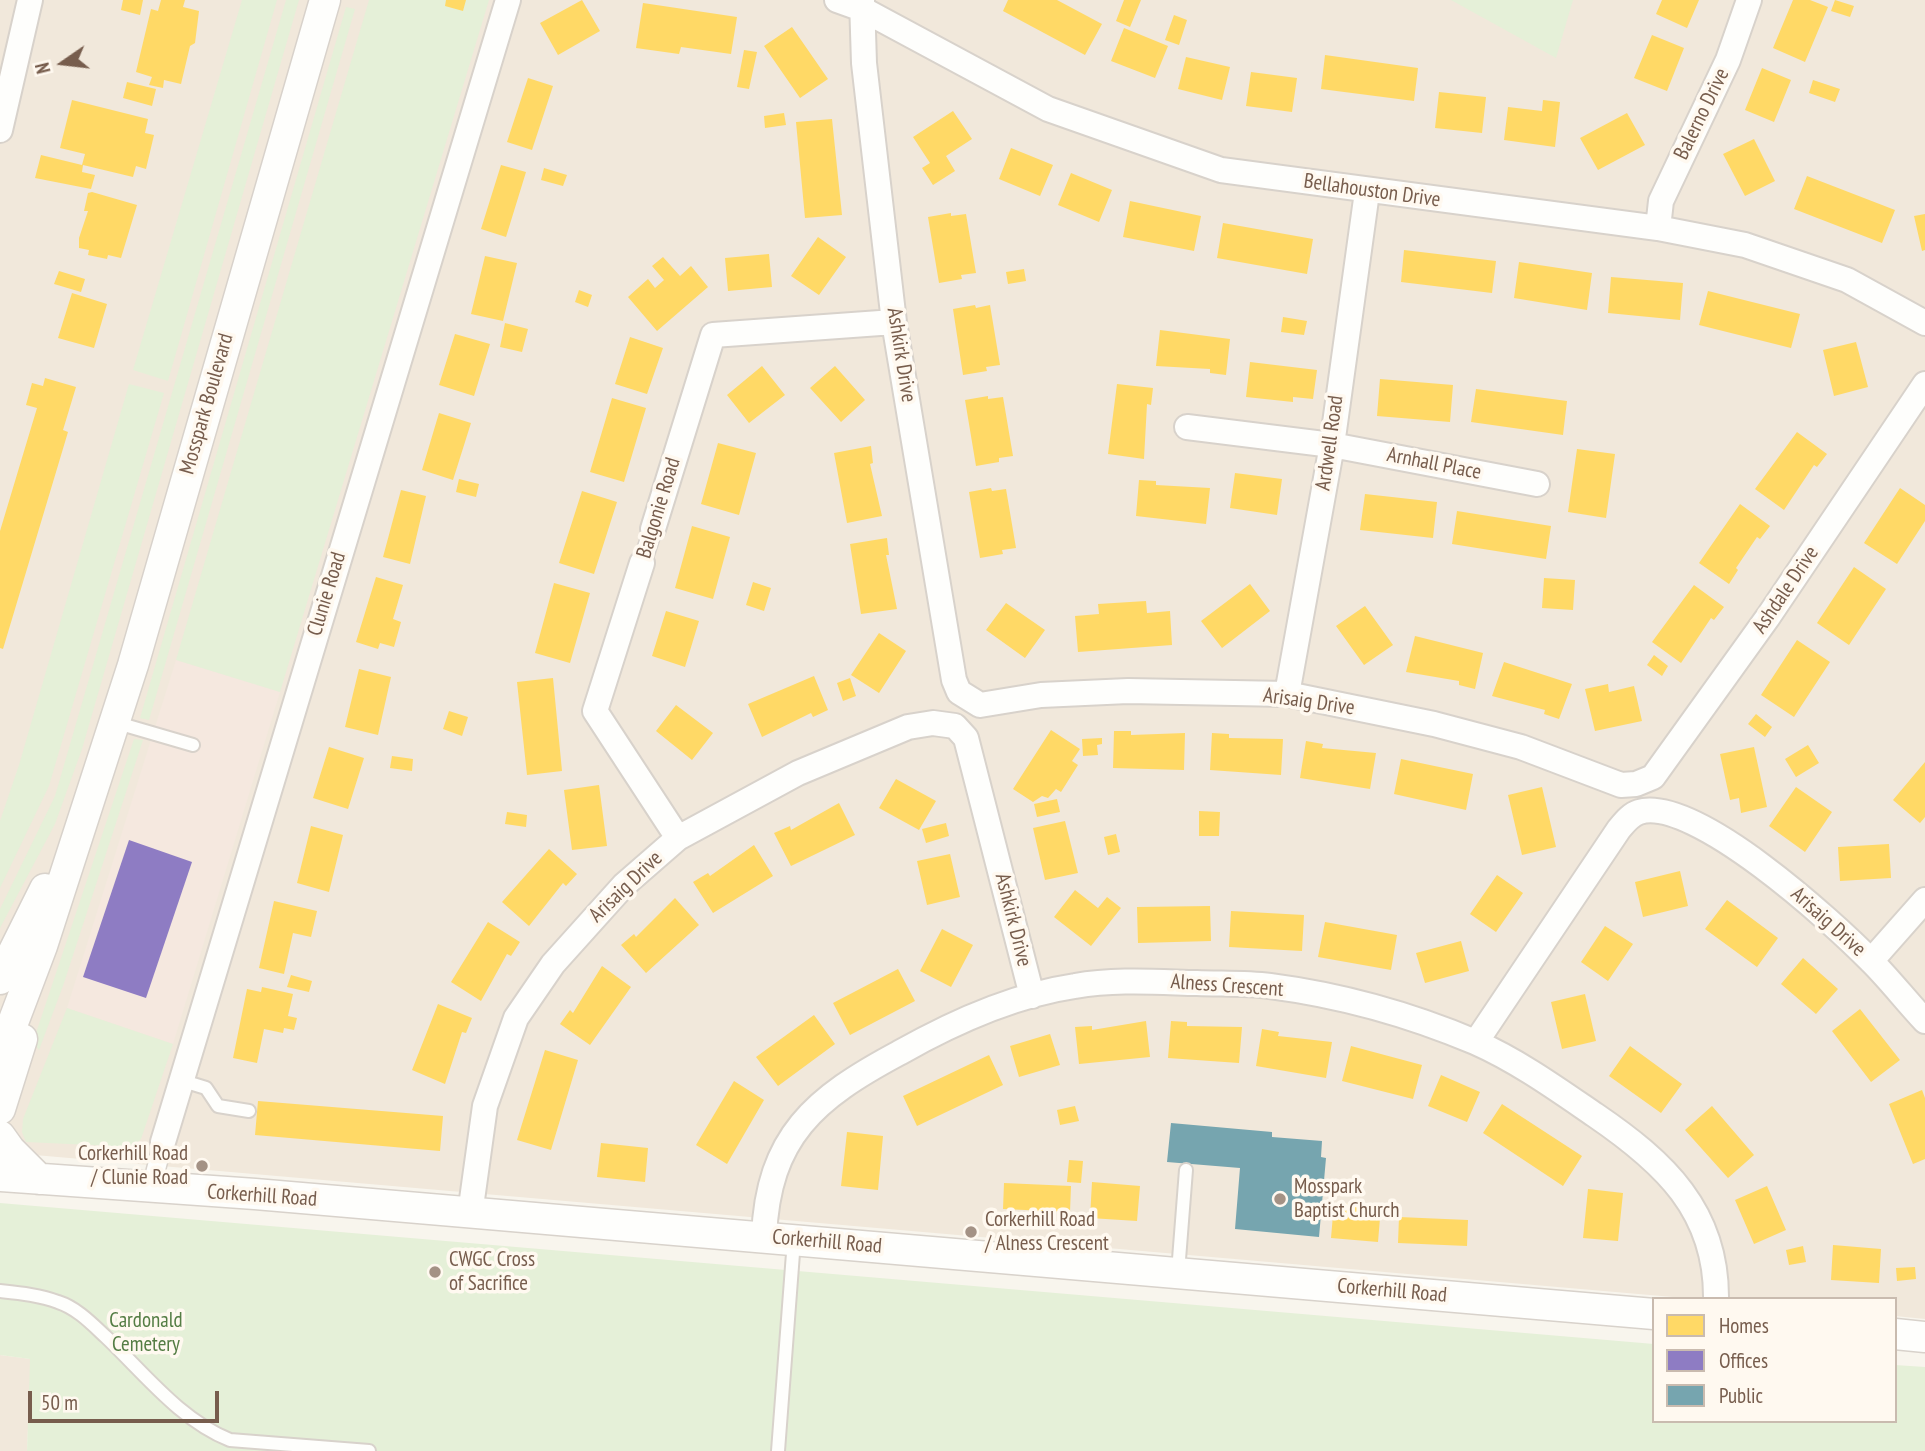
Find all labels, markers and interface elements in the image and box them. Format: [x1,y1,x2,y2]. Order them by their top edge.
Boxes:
north arrow [28,28,98,98]
text: N [30,60,56,76]
street label: Balerno Drive [1669,64,1735,164]
street label: Bellahouston Drive [1302,169,1442,213]
street label: Ashkirk Drive [881,306,921,404]
street label: Mosspark Boulevard [175,331,239,477]
street label: Ardwell Road [1311,394,1349,492]
street label: Arnhall Place [1385,443,1483,485]
street label: Balgonie Road [632,455,686,561]
street label: Ashdale Drive [1748,542,1824,638]
street label: Clunie Road [302,549,352,639]
street label: Arisaig Drive [1262,683,1356,721]
street label: Arisaig Drive [584,846,668,928]
street label: Ashkirk Drive [989,871,1037,969]
street label: Arisaig Drive [1785,882,1871,962]
street label: Alness Crescent [1170,969,1284,1003]
place label: Corkerhill Road / Clunie Road [78,1141,188,1191]
marker: Corkerhill Road / Clunie Road [194,1158,210,1174]
place label: Mosspark Baptist Church [1294,1174,1400,1224]
street label: Corkerhill Road [206,1180,318,1212]
marker: Mosspark Baptist Church [1272,1191,1288,1207]
place label: Corkerhill Road / Alness Crescent [985,1207,1109,1257]
marker: Corkerhill Road / Alness Crescent [963,1224,979,1240]
street label: Corkerhill Road [771,1225,883,1259]
place label: CWGC Cross of Sacrifice [449,1247,535,1297]
marker: CWGC Cross of Sacrifice [427,1264,443,1280]
street label: Corkerhill Road [1336,1274,1448,1308]
legend [1652,1297,1897,1423]
park label: Cardonald Cemetery [109,1308,183,1358]
text: Homes [1719,1312,1769,1339]
text: Offices [1719,1347,1768,1374]
scale bar [32,1378,222,1422]
text: Public [1719,1382,1763,1409]
text: 50 m [41,1389,78,1416]

